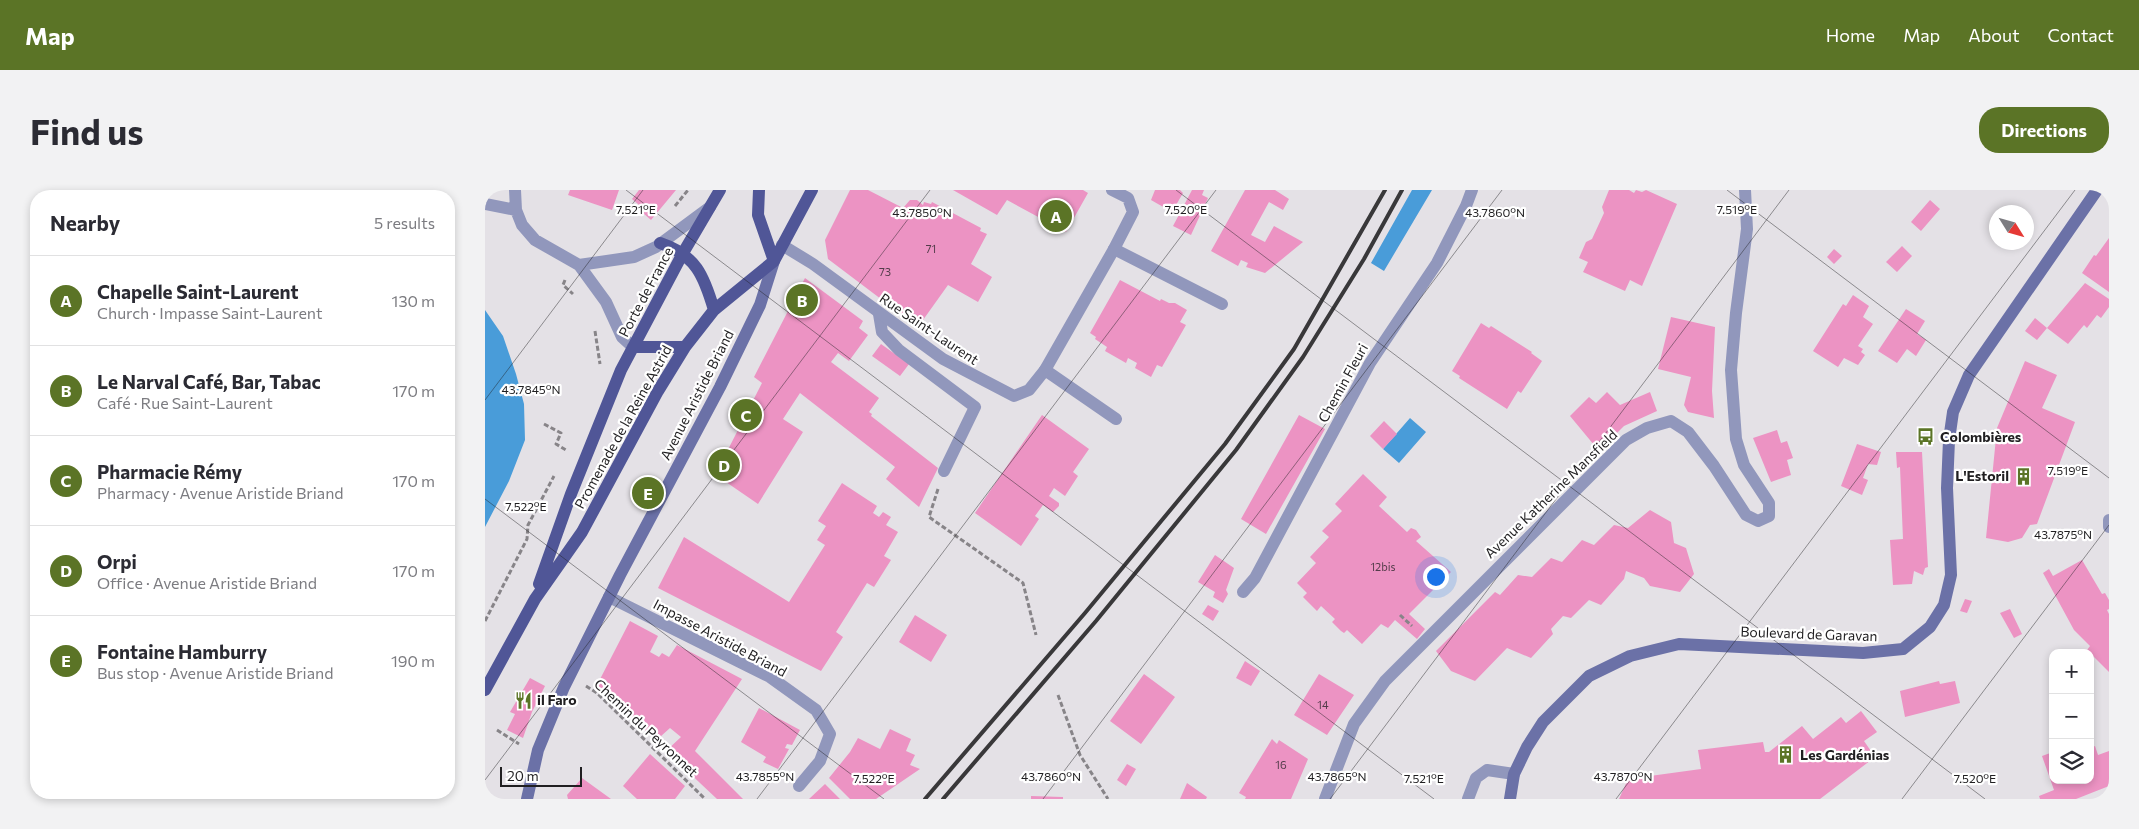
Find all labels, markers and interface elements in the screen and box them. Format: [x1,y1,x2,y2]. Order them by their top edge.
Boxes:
text: Map [25,21,75,50]
text: Home [1826,24,1875,46]
text: Map [1903,24,1940,46]
text: About [1968,24,2020,46]
text: Contact [2048,24,2114,46]
button: Directions [1979,107,2109,153]
text: Find us [30,109,144,152]
pin: A [1040,197,1072,235]
text: 7.521°E [616,202,656,216]
text: 7.520°E [1165,202,1207,216]
text: 7.519°E [1717,202,1757,216]
text: 43.7850°N [892,205,952,219]
text: 43.7860°N [1465,205,1525,219]
north arrow [1989,205,2034,250]
text: Nearby [50,210,120,235]
text: 5 results [374,213,435,232]
house number: 71 [926,242,936,255]
street label: Porte de France [615,244,676,340]
house number: 73 [879,265,891,278]
text: Chapelle Saint-Laurent [97,280,299,303]
pin: B [786,281,818,319]
street label: Rue Saint-Laurent [877,289,982,368]
text: A [60,291,72,310]
text: 130 m [392,291,435,310]
text: Church · Impasse Saint-Laurent [97,303,323,322]
street label: Avenue Aristide Briand [656,327,737,463]
street label: Chemin Fleuri [1314,340,1371,425]
street label: Promenade de la Reine Astrid [570,342,675,511]
text: Le Narval Café, Bar, Tabac [97,370,321,393]
text: B [61,381,71,400]
text: 170 m [392,381,435,400]
text: 43.7845°N [502,382,560,396]
text: Café · Rue Saint-Laurent [97,393,273,412]
pin: C [730,396,762,434]
street label: Avenue Katherine Mansfield [1481,426,1620,561]
bus stop icon: Colombières [1916,427,1936,447]
place label: Colombières [1940,428,2022,445]
pin: D [708,446,740,484]
text: Pharmacie Rémy [97,460,242,483]
text: 7.519°E [2048,463,2088,477]
building icon: L'Estoril [2013,466,2033,486]
place label: L'Estoril [1955,467,2009,484]
text: C [61,471,71,490]
text: 170 m [392,471,435,490]
pin: E [632,474,664,512]
text: Pharmacy · Avenue Aristide Briand [97,483,344,502]
text: 7.522°E [505,499,547,513]
text: 43.7875°N [2034,527,2092,541]
text: Orpi [97,550,137,573]
house number: 12bis [1370,560,1396,573]
text: D [60,561,72,580]
text: 170 m [392,561,435,580]
your location [1423,564,1449,590]
text: Office · Avenue Aristide Briand [97,573,317,592]
street label: Impasse Aristide Briand [651,595,790,680]
street label: Boulevard de Garavan [1740,623,1878,644]
text: Fontaine Hamburry [97,640,267,663]
map controls [2049,649,2094,784]
button: + [2049,649,2094,694]
text: E [61,651,71,670]
text: 190 m [391,651,435,670]
text: Bus stop · Avenue Aristide Briand [97,663,333,682]
street label: Chemin du Peyronnet [591,675,702,780]
restaurant icon: il Faro [513,690,533,710]
place label: il Faro [537,691,577,708]
button: − [2049,694,2094,739]
house number: 14 [1317,698,1329,711]
button: layers [2049,739,2094,784]
building icon: Les Gardénias [1776,745,1796,765]
place label: Les Gardénias [1800,746,1890,763]
house number: 16 [1275,758,1287,771]
scale bar [500,764,583,787]
text: 20 m [507,767,539,784]
text: 43.7855°N [736,769,794,783]
text: 43.7860°N [1021,769,1081,783]
text: 43.7865°N [1307,769,1367,783]
text: 43.7870°N [1594,769,1652,783]
text: 7.522°E [853,771,895,785]
text: 7.521°E [1404,771,1444,785]
text: 7.520°E [1954,771,1996,785]

